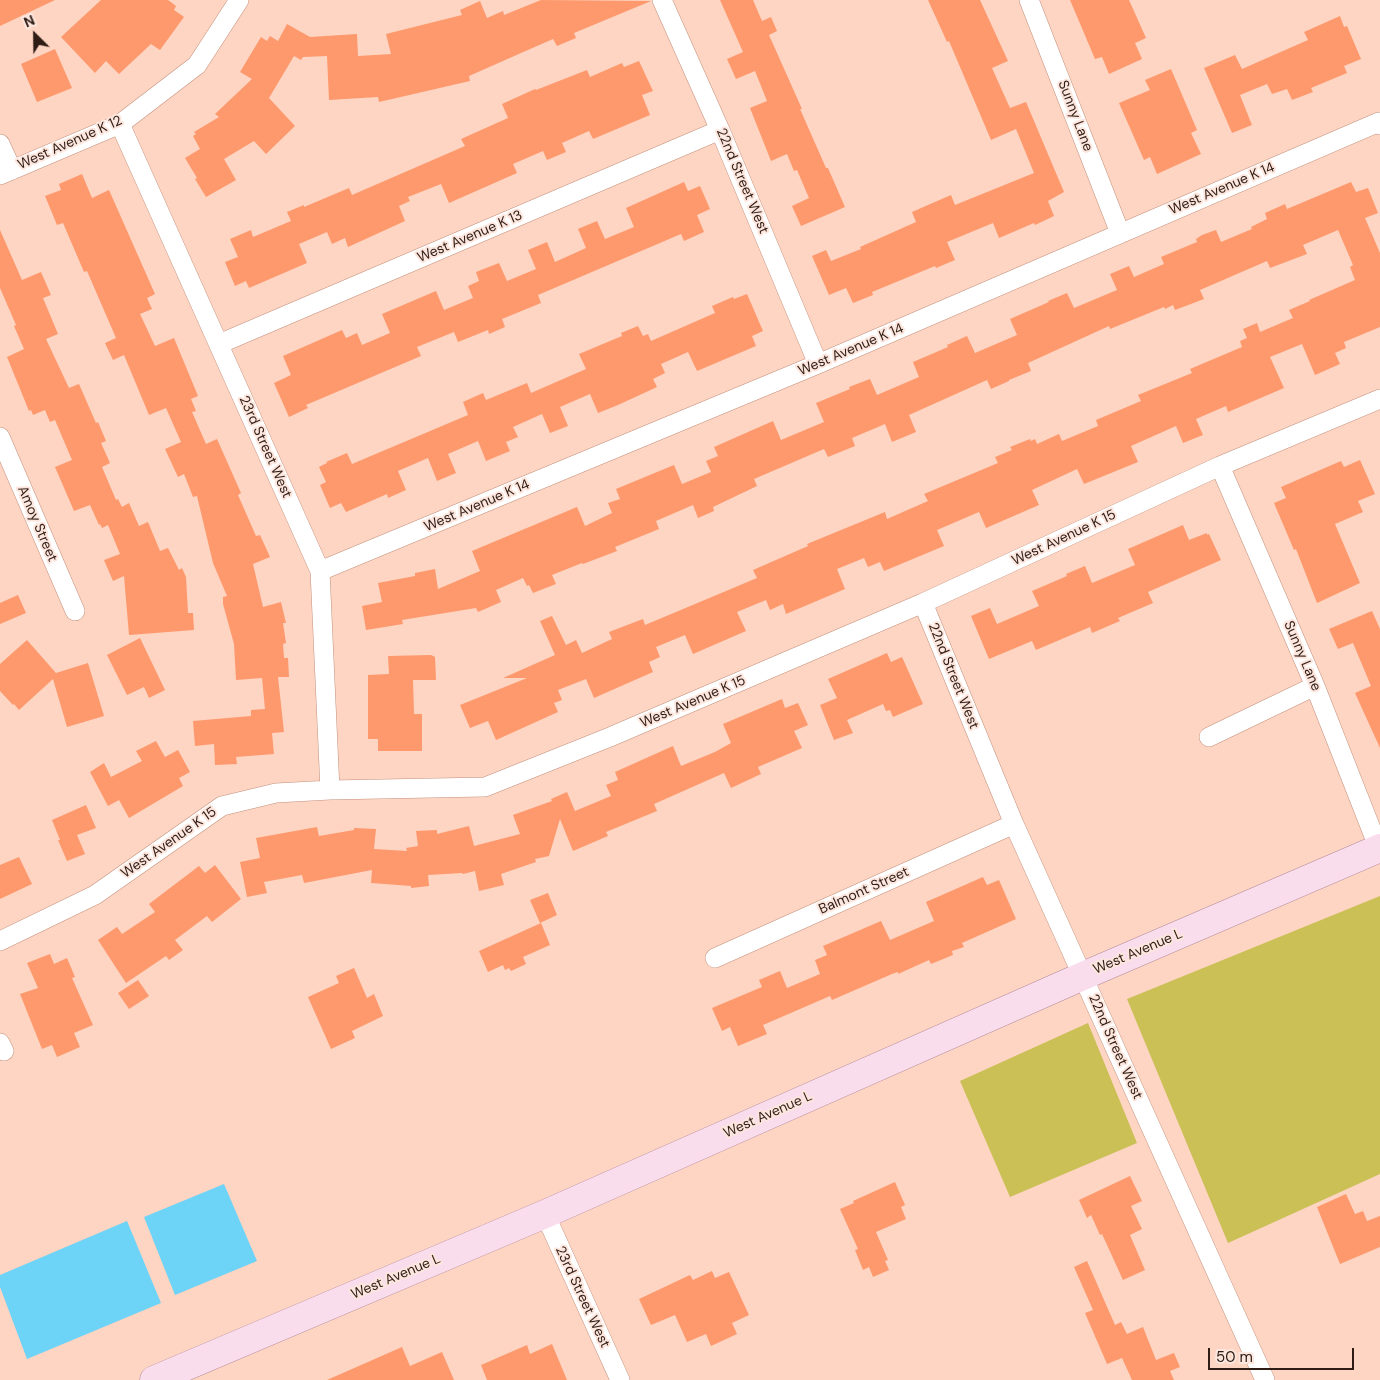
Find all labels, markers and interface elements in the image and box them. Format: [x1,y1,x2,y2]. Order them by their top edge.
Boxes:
north arrow [10,10,60,60]
text: N [21,11,37,31]
street label: Sunny Lane [1054,78,1096,154]
street label: West Avenue K 12 [15,112,125,174]
street label: 22nd Street West [712,126,772,236]
street label: West Avenue K 14 [1167,159,1277,219]
street label: West Avenue K 13 [415,207,525,267]
street label: West Avenue K 14 [796,320,906,380]
street label: 23rd Street West [235,393,295,501]
street label: West Avenue K 14 [422,476,532,536]
street label: Amoy Street [14,484,60,564]
street label: West Avenue K 15 [1009,507,1119,569]
street label: Sunny Lane [1280,618,1324,694]
street label: 22nd Street West [924,620,982,732]
street label: West Avenue K 15 [638,672,748,732]
street label: West Avenue K 15 [118,804,220,882]
street label: Balmont Street [816,864,912,918]
street label: West Avenue L [1091,926,1185,978]
street label: 22nd Street West [1084,992,1146,1102]
street label: West Avenue L [721,1088,815,1142]
street label: 23rd Street West [551,1244,613,1350]
street label: West Avenue L [349,1251,443,1303]
scale bar [1210,1338,1356,1370]
text: 50 m [1216,1347,1253,1367]

